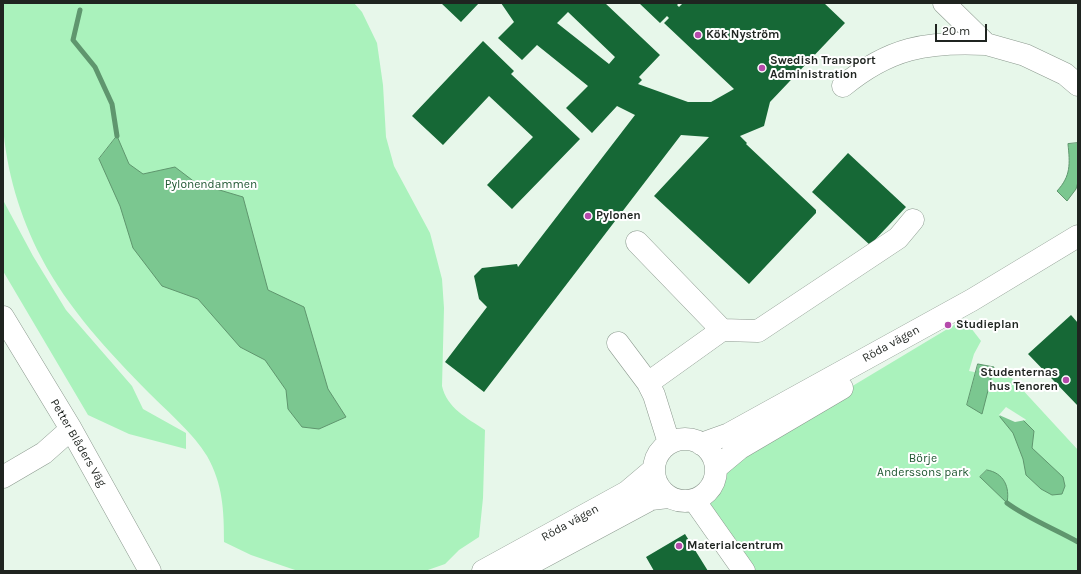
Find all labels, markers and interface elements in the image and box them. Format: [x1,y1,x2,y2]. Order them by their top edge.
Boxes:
scale bar [937,16,989,42]
text: 20 m [942,24,970,38]
place label: Kök Nyström [706,28,779,42]
marker: Kök Nyström [693,30,703,40]
place label: Swedish Transport Administration [770,54,876,82]
marker: Swedish Transport Administration [757,63,767,73]
park label: Pylonendammen [165,178,257,192]
place label: Pylonen [596,209,641,223]
marker: Pylonen [583,211,593,221]
place label: Studieplan [956,318,1019,332]
marker: Studieplan [943,320,953,330]
street label: Röda vägen [860,322,922,366]
place label: Studenternas hus Tenoren [980,366,1058,394]
marker: Studenternas hus Tenoren [1061,375,1071,385]
street label: Petter Blåders Väg [47,396,109,490]
park label: Börje Anderssons park [877,452,969,480]
street label: Röda vägen [539,501,601,545]
place label: Materialcentrum [687,539,783,553]
marker: Materialcentrum [674,541,684,551]

